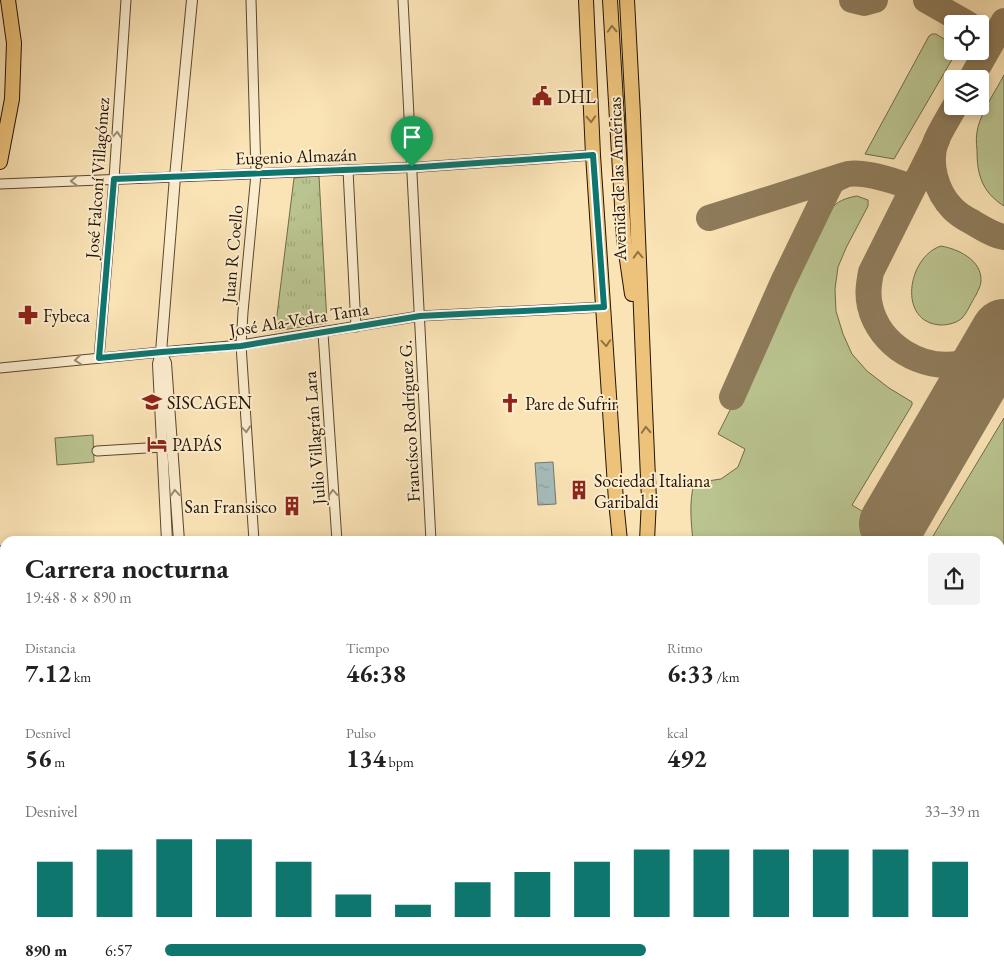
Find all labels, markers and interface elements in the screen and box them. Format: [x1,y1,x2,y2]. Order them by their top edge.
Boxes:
map controls [944,15,989,115]
button: locate [944,15,989,60]
one-way arrow [606,25,617,33]
button: layers [944,70,989,115]
public building icon: DHL [531,85,553,107]
place label: DHL [557,85,596,108]
street label: José Falconí Villagómez [80,96,114,261]
street label: Avenida de las Américas [603,96,631,262]
one-way arrow [586,115,597,123]
pin [391,116,433,167]
icon: arrive [398,123,426,151]
one-way arrow [111,131,122,139]
street label: Eugenio Almazán [235,142,358,170]
one-way arrow [69,175,77,186]
street label: Juan R Coello [216,204,248,306]
one-way arrow [633,251,644,259]
street label: José Ala-Vedra Tama [226,297,371,342]
pharmacy icon: Fybeca [17,304,39,326]
place label: Fybeca [43,304,91,327]
street label: Francísco Rodríguez G. [393,339,425,503]
one-way arrow [601,339,612,347]
one-way arrow [74,354,82,365]
street label: Julio Villagrán Lara [298,370,330,508]
school or university icon: SISCAGEN [141,391,163,413]
place label: SISCAGEN [167,391,253,414]
church icon: Pare de Sufrir [499,392,521,414]
place label: Pare de Sufrir [525,392,618,415]
one-way arrow [241,425,252,433]
one-way arrow [640,426,651,434]
hotel icon: PAPÁS [146,433,168,455]
place label: PAPÁS [172,433,222,456]
place label: Sociedad Italiana Garibaldi [594,469,711,513]
building icon: Sociedad Italiana Garibaldi [568,479,590,501]
one-way arrow [170,488,181,496]
one-way arrow [328,488,339,496]
place label: San Fransisco [185,495,277,518]
building icon: San Fransisco [281,495,303,517]
text: Carrera nocturna [25,550,229,586]
button: share [928,553,980,605]
text: 19:48 · 8 × 890 m [25,587,132,608]
text: Distancia [25,639,76,657]
text: Tiempo [346,639,389,657]
text: Ritmo [667,639,703,657]
text: 7.12 [25,657,71,689]
text: 46:38 [346,657,406,689]
text: 6:33 [667,657,714,689]
text: km [71,668,91,686]
text: /km [714,668,740,686]
text: Desnivel [25,724,71,742]
text: Pulso [346,724,376,742]
text: kcal [667,724,688,742]
text: 56 [25,742,51,774]
text: 134 [346,742,386,774]
text: 492 [667,742,707,774]
text: m [51,753,65,771]
text: bpm [386,753,414,771]
text: Desnivel [25,801,78,822]
text: 33–39 m [925,801,980,822]
text: 890 m [25,940,67,961]
text: 6:57 [105,940,132,961]

